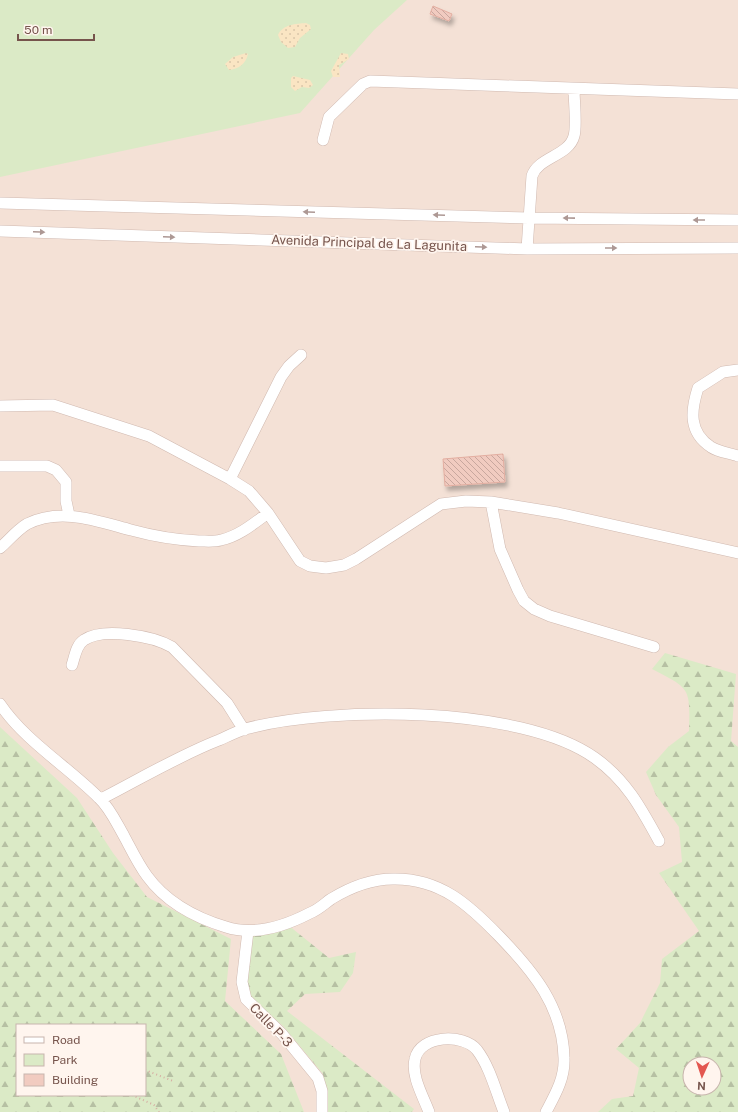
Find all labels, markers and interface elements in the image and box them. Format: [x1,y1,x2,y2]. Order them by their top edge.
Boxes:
scale bar [18,16,94,42]
text: 50 m [24,23,52,37]
one-way arrow [303,208,315,215]
one-way arrow [432,212,445,218]
one-way arrow [562,215,575,221]
one-way arrow [692,217,705,223]
one-way arrow [33,229,46,235]
street label: Avenida Principal de La Lagunita [271,232,467,254]
one-way arrow [163,233,175,240]
one-way arrow [475,244,487,251]
one-way arrow [605,245,618,251]
street label: Calle P-3 [247,1000,295,1050]
legend [16,1024,146,1096]
text: Road [52,1033,80,1047]
text: Park [52,1053,78,1067]
north arrow [682,1056,722,1096]
text: Building [52,1073,98,1087]
text: N [697,1080,706,1092]

